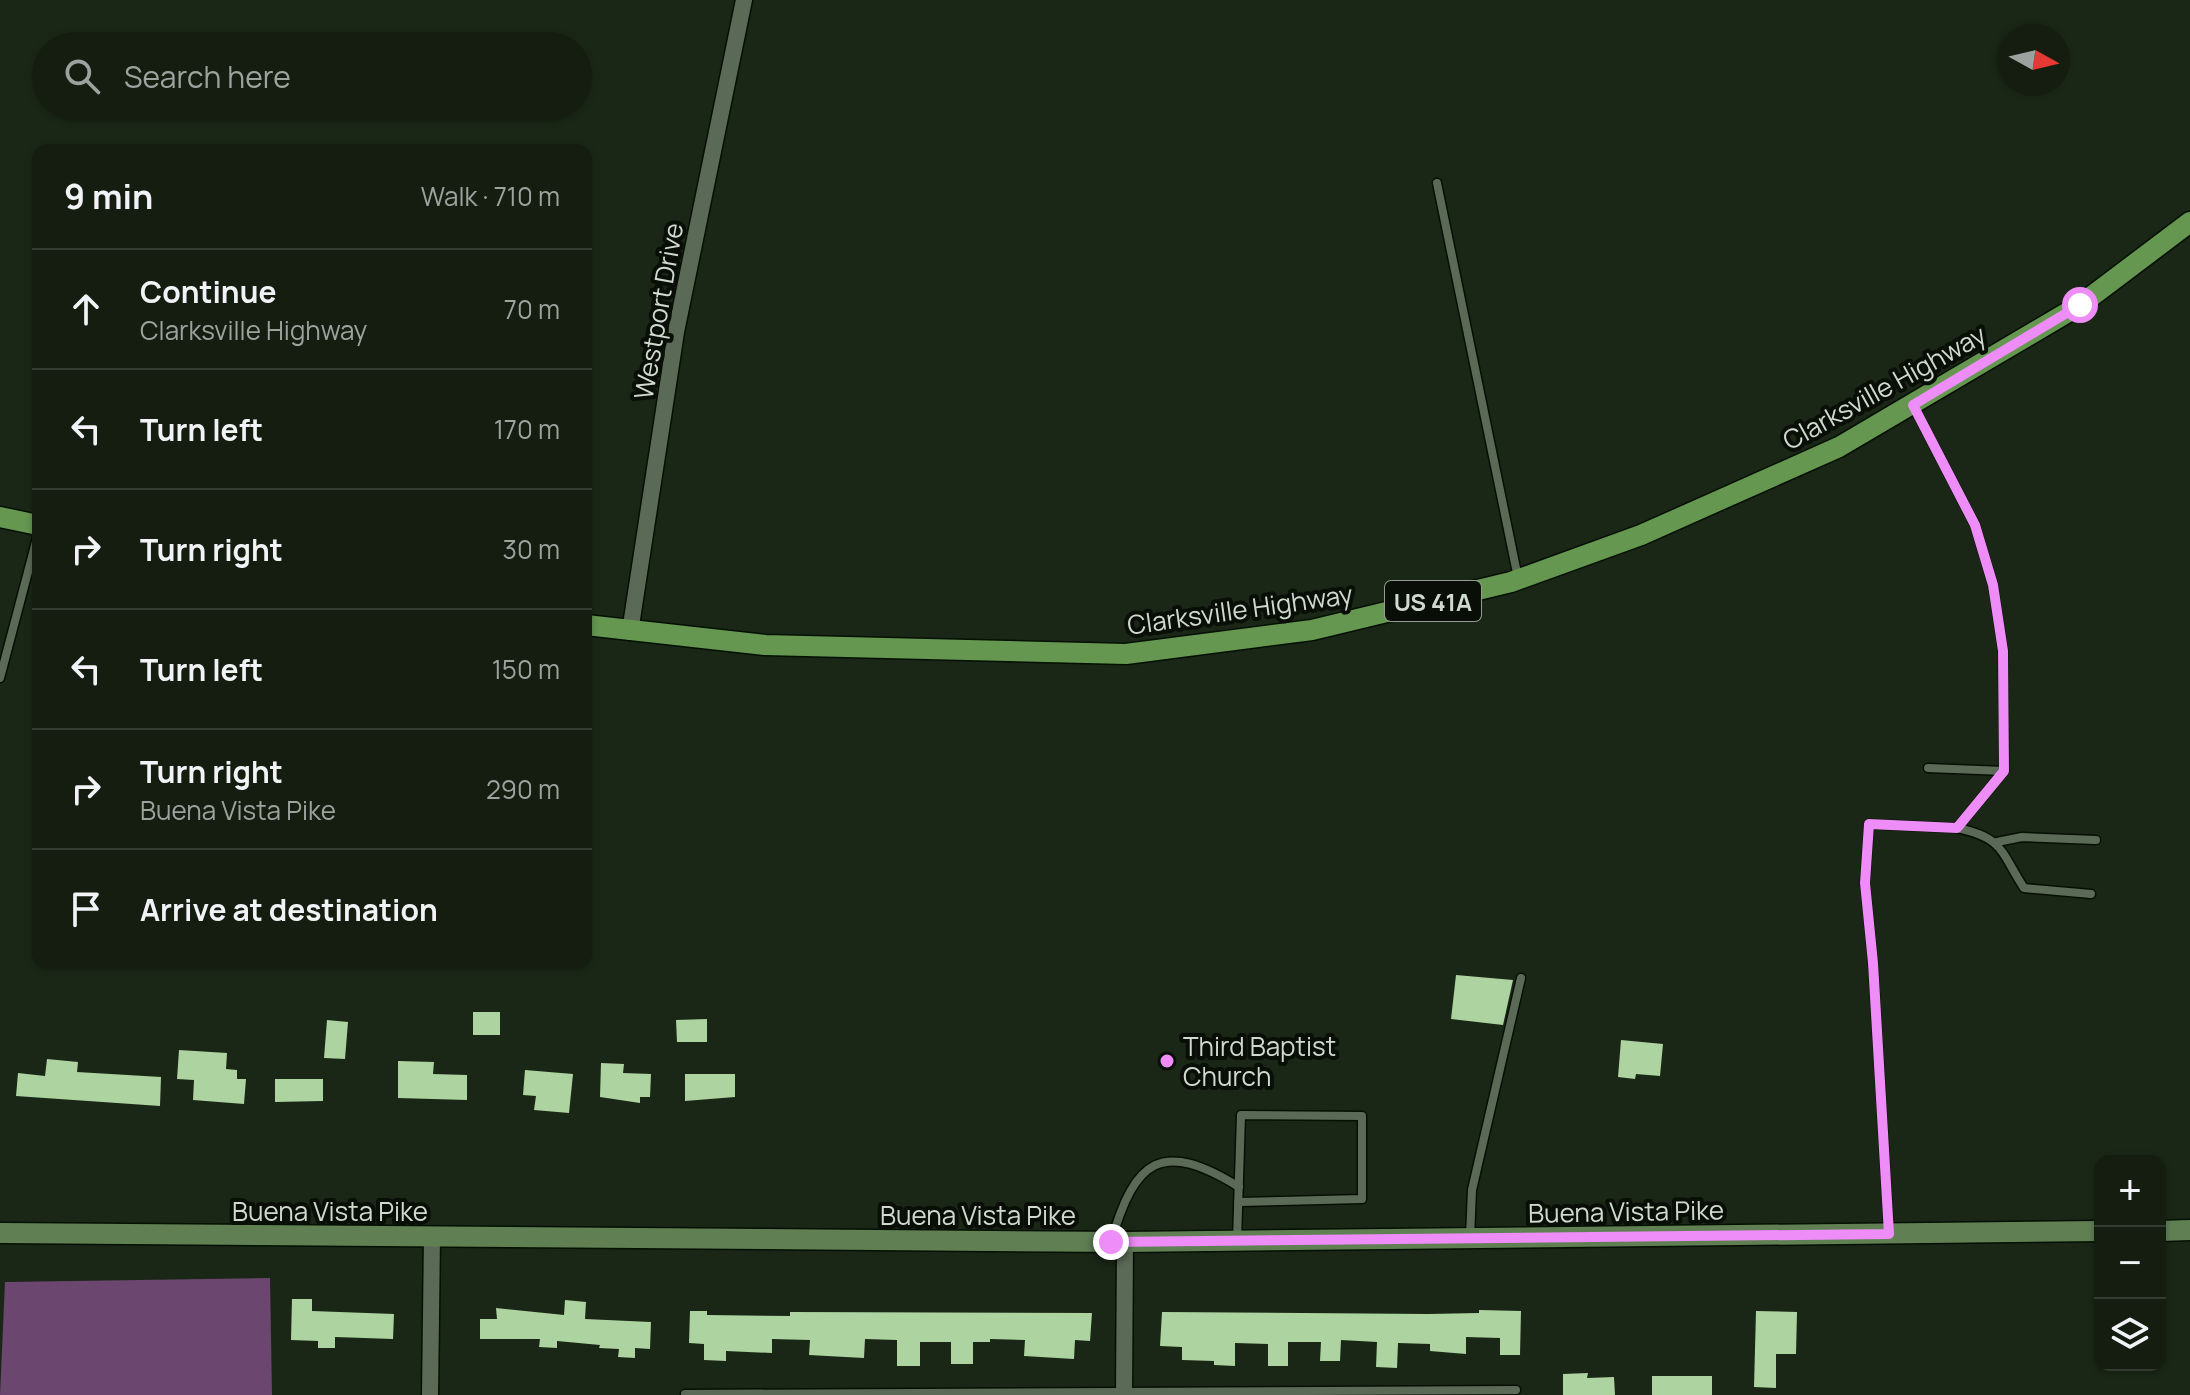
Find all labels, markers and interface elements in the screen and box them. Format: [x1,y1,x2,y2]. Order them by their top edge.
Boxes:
north arrow [1998,24,2070,96]
search box [32,32,592,120]
icon: search [60,54,104,98]
text: Search here [124,56,291,97]
text: 9 min [64,173,153,219]
text: Walk · 710 m [421,178,560,214]
street label: Westport Drive [625,220,691,402]
text: Continue [140,271,276,312]
icon: ahead [64,287,108,331]
route start [2062,287,2098,323]
text: 70 m [504,291,560,327]
text: Clarksville Highway [140,312,367,348]
street label: Clarksville Highway [1776,316,1992,458]
icon: left [64,407,108,451]
text: Turn left [140,409,263,450]
text: 170 m [494,411,560,447]
icon: right [64,527,108,571]
text: Turn right [140,529,283,570]
text: 30 m [503,531,560,567]
street label: Clarksville Highway [1125,575,1355,643]
road number: US 41A [1385,581,1481,621]
icon: left [64,647,108,691]
text: Turn left [140,649,263,690]
text: 150 m [492,651,560,687]
text: Turn right [140,751,283,792]
icon: right [64,767,108,811]
text: 290 m [486,771,560,807]
text: Buena Vista Pike [140,792,336,828]
icon: arrive [64,887,108,931]
text: Arrive at destination [140,889,438,930]
place label: Third Baptist Church [1183,1028,1336,1094]
marker: Third Baptist Church [1158,1052,1176,1070]
map controls [2094,1155,2166,1371]
button: + [2094,1155,2166,1227]
street label: Buena Vista Pike [1528,1191,1724,1231]
street label: Buena Vista Pike [232,1193,428,1229]
street label: Buena Vista Pike [880,1197,1076,1233]
route end [1093,1224,1129,1260]
button: − [2094,1227,2166,1299]
button: layers [2094,1299,2166,1371]

